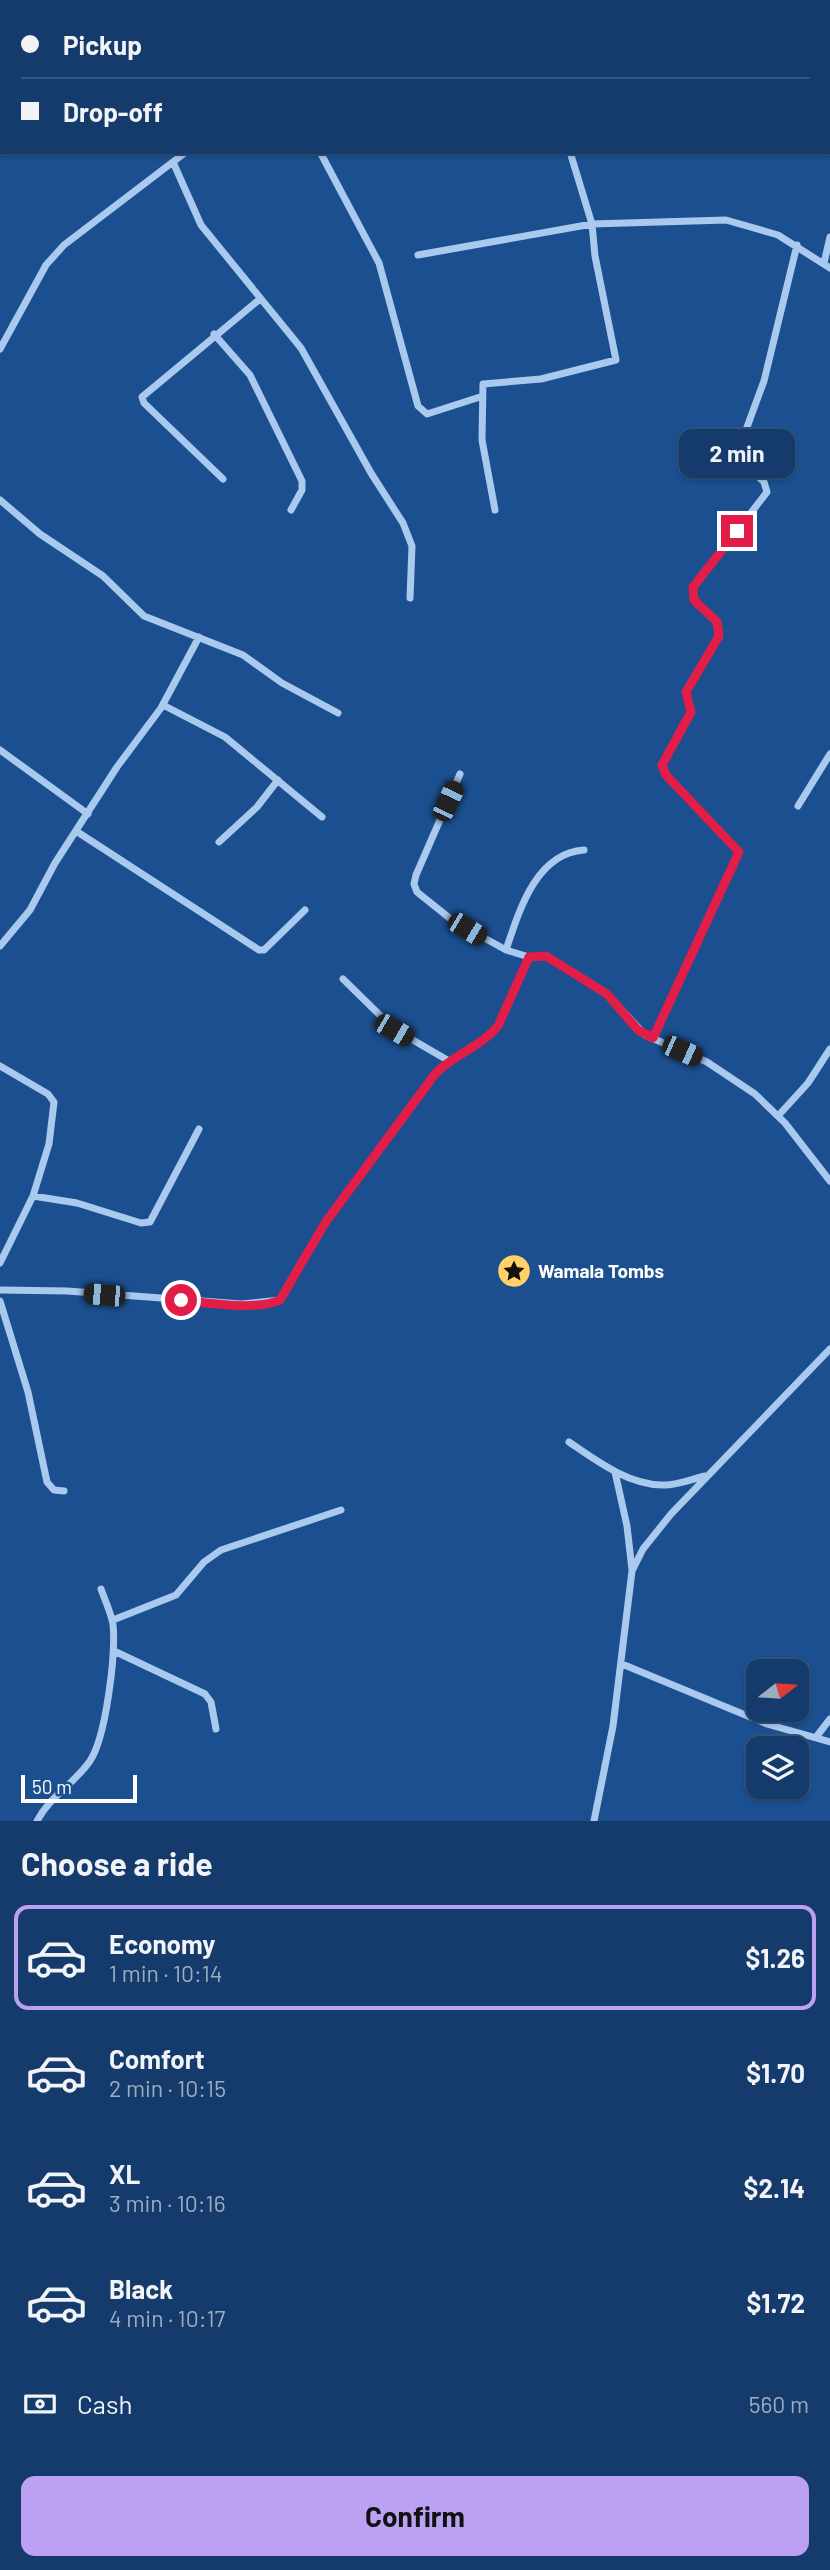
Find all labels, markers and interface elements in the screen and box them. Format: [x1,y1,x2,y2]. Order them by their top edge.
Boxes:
text: Pickup [63,29,142,60]
text: Drop-off [63,96,163,127]
callout: 2 min [679,430,795,478]
text: 2 min [709,439,765,467]
route end [721,515,753,547]
car [430,778,467,824]
car [444,909,491,949]
car [371,1010,418,1050]
car [659,1033,706,1069]
place icon: Wamala Tombs [495,1252,533,1290]
place label: Wamala Tombs [538,1259,664,1282]
car [83,1283,126,1307]
route start [165,1284,197,1316]
north arrow [746,1659,808,1722]
map controls [746,1659,809,1799]
button: layers [746,1736,809,1799]
scale bar [21,1772,136,1804]
text: 50 m [32,1775,72,1798]
text: Choose a ride [21,1844,213,1882]
icon: car [25,1926,88,1989]
text: Economy [109,1928,215,1959]
text: $1.26 [745,1942,805,1973]
text: 1 min · 10:14 [109,1959,223,1987]
icon: car [25,2041,88,2104]
text: Comfort [109,2043,205,2074]
text: $1.70 [746,2057,805,2088]
text: 2 min · 10:15 [109,2074,226,2102]
icon: car [25,2156,88,2219]
text: XL [109,2158,140,2189]
text: $2.14 [744,2172,805,2203]
text: 3 min · 10:16 [109,2189,226,2217]
icon: car [25,2271,88,2334]
text: Black [109,2273,173,2304]
text: $1.72 [746,2287,805,2318]
text: 4 min · 10:17 [109,2304,225,2332]
icon: cash [21,2385,59,2423]
text: Cash [77,2388,132,2419]
text: 560 m [749,2390,809,2418]
button: Confirm [21,2476,809,2556]

